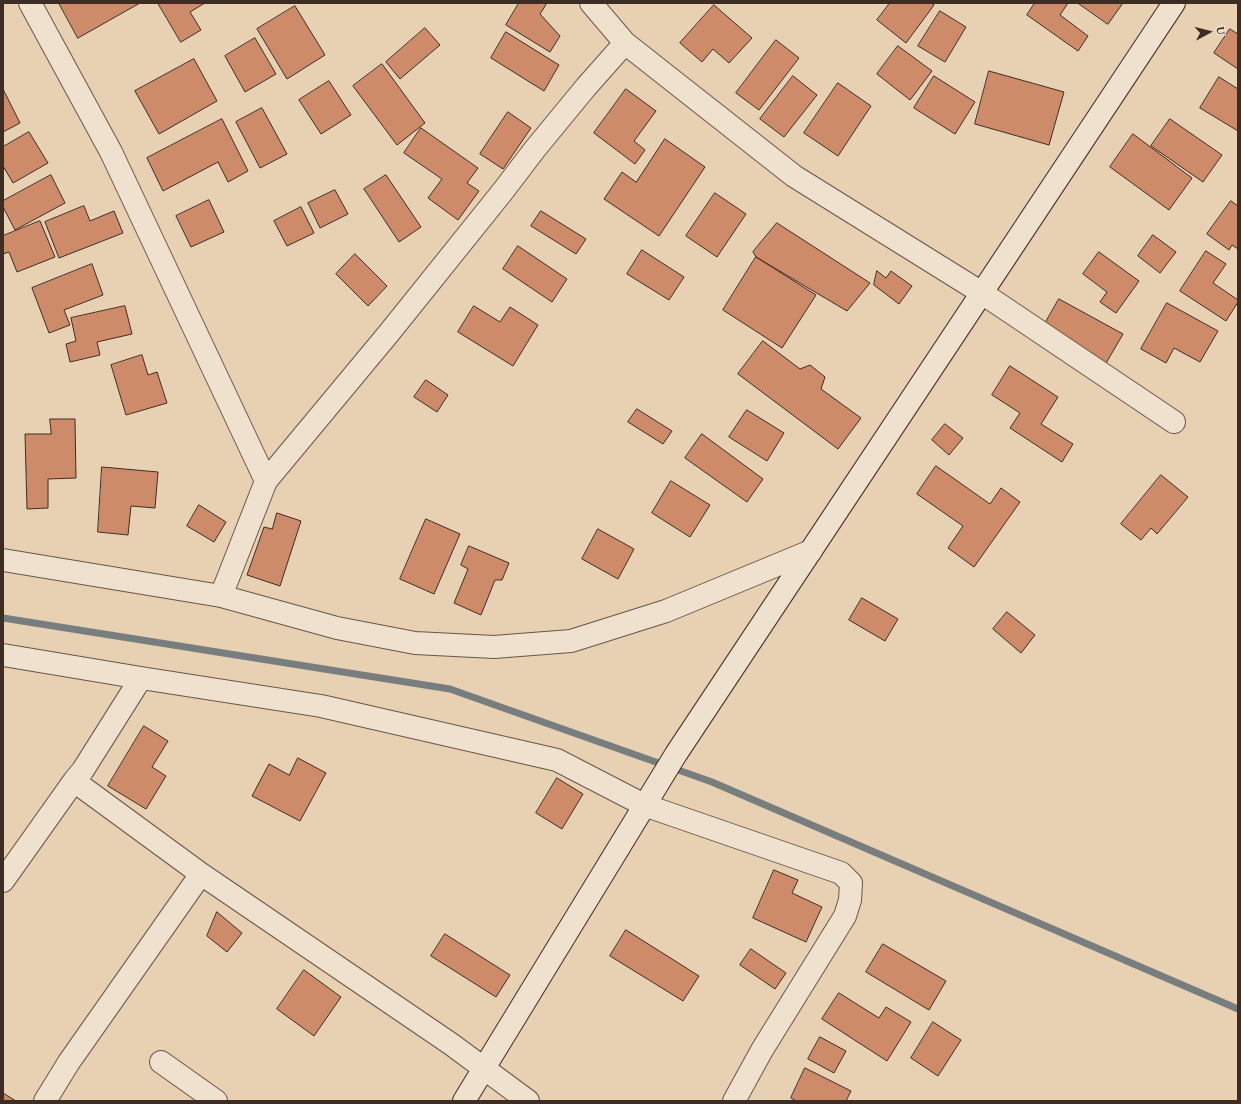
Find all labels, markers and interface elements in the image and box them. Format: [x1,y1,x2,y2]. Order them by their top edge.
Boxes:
north arrow [1189,12,1229,52]
text: U [1213,26,1228,35]

